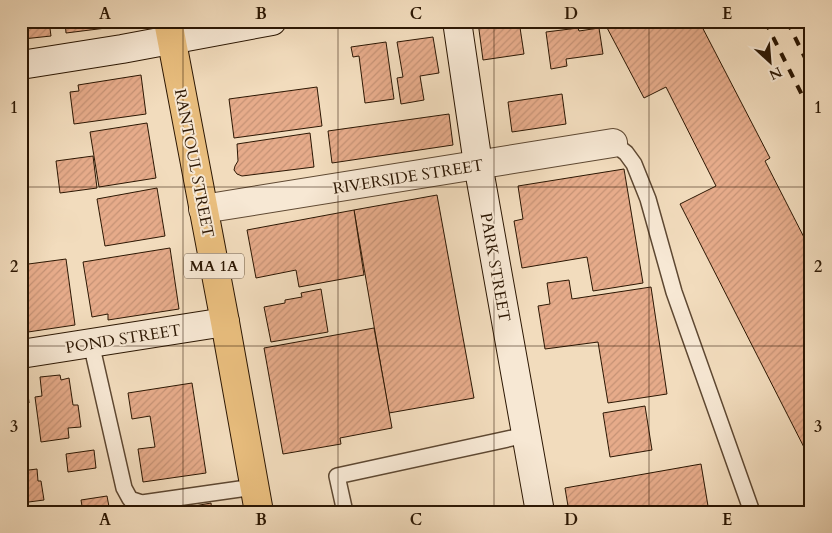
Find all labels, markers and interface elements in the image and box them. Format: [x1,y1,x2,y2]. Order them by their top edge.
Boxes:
text: A [99,3,111,25]
text: B [255,3,267,25]
text: C [410,3,422,25]
text: D [564,3,578,25]
text: E [722,3,732,25]
north arrow [744,38,794,88]
text: N [766,62,785,84]
street label: RANTOUL STREET [169,87,219,240]
text: 1 [10,97,18,119]
text: 1 [814,97,822,119]
street label: RIVERSIDE STREET [331,154,485,200]
street label: PARK STREET [475,211,515,324]
road number: MA 1A [184,254,244,278]
text: 2 [10,256,18,278]
text: 2 [814,256,822,278]
street label: POND STREET [64,319,183,359]
text: 3 [10,416,18,438]
text: 3 [814,416,822,438]
text: A [99,509,111,531]
text: B [255,509,267,531]
text: C [410,509,422,531]
text: D [564,509,578,531]
text: E [722,509,732,531]

